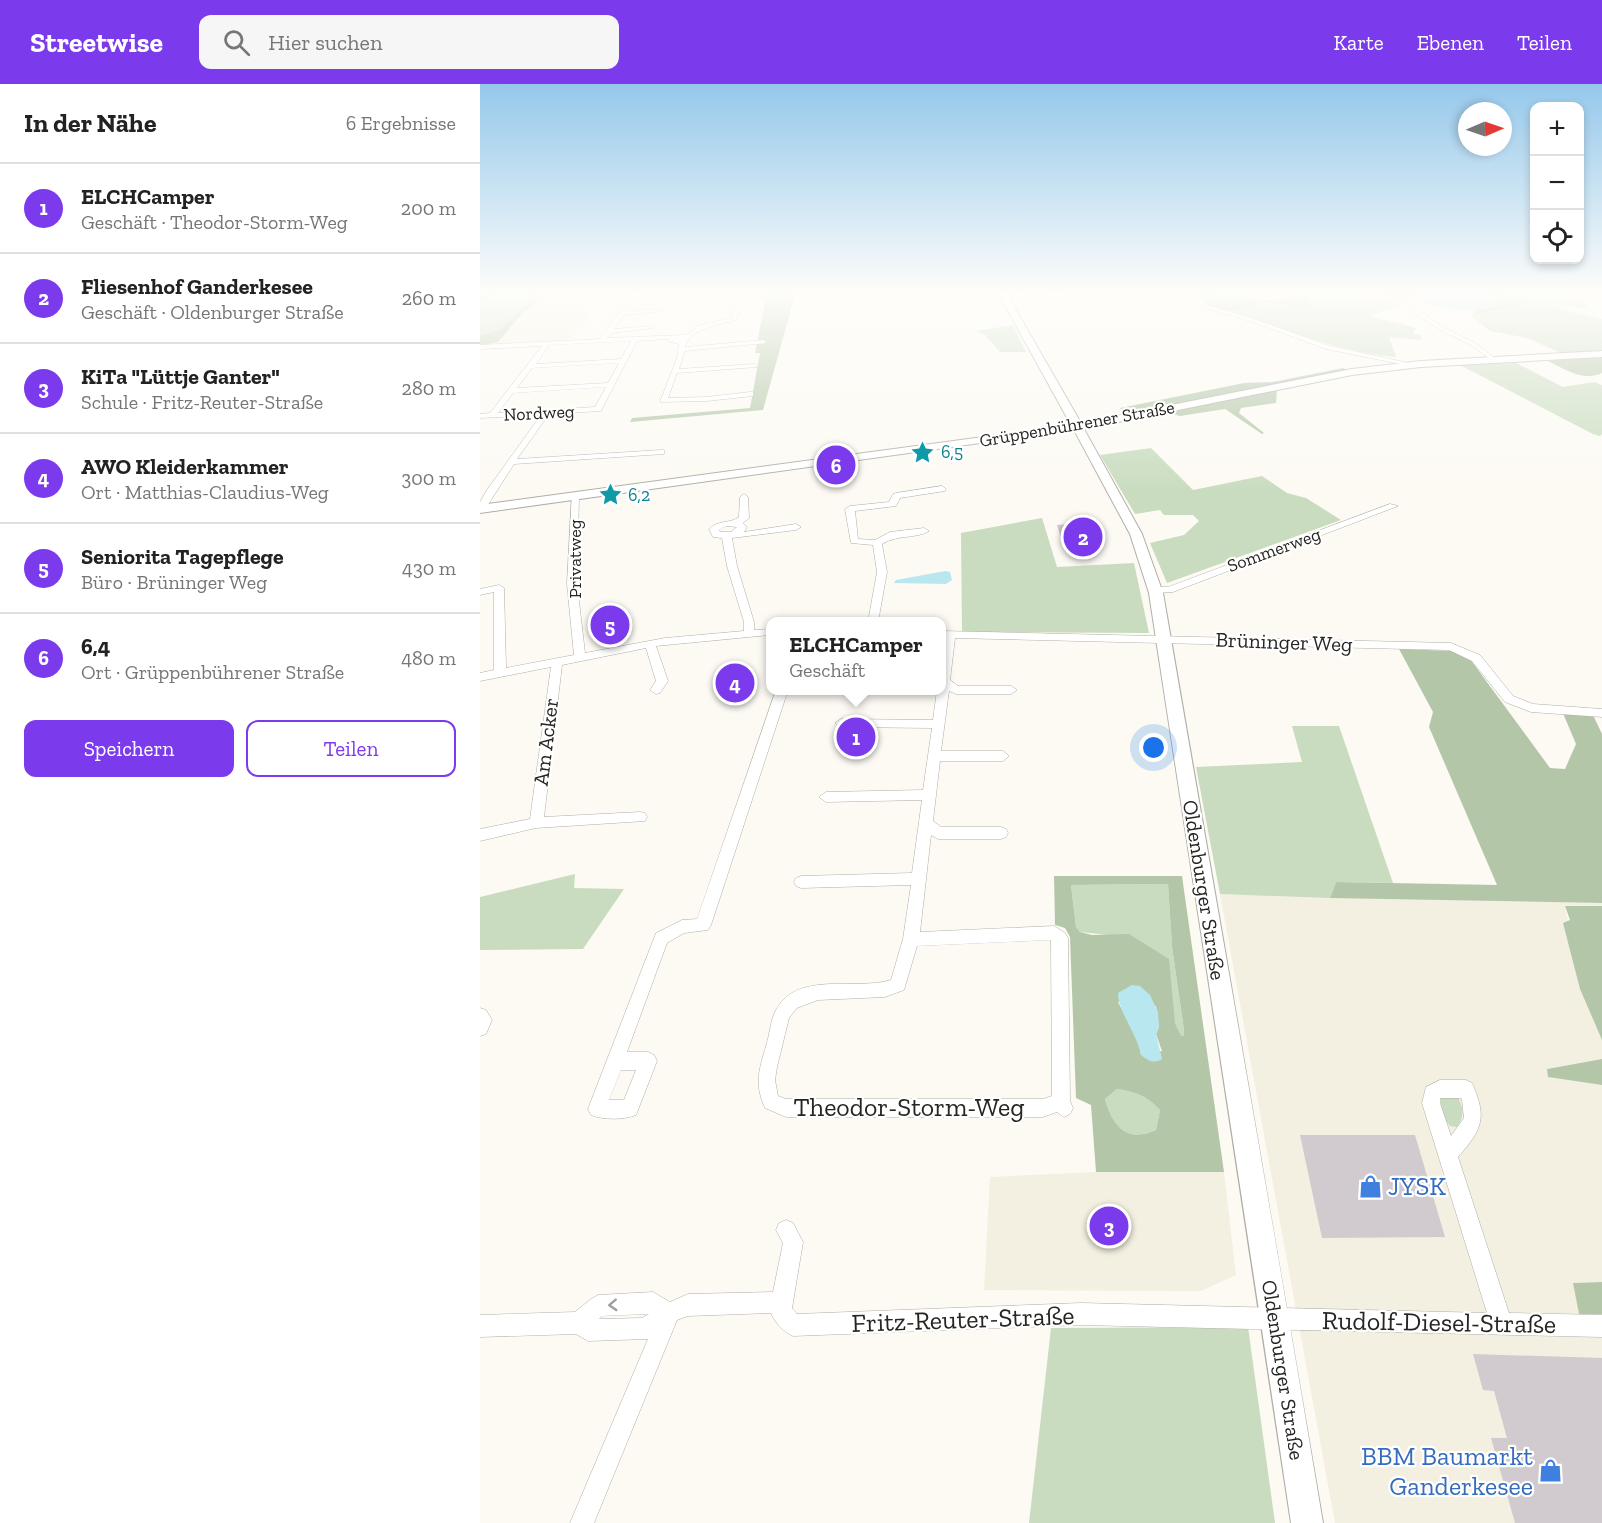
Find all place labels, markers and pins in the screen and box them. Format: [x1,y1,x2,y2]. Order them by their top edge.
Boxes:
place icon: 6,5 [910,439,936,465]
place label: 6,5 [941,441,963,463]
pin: 6 [816,442,856,488]
place icon: 6,2 [597,482,623,508]
place label: 6,2 [628,484,650,506]
pin: 2 [1064,514,1102,560]
pin: 5 [590,602,630,648]
pin: 4 [716,660,754,706]
pin: 1 [836,714,875,760]
place label: JYSK [1388,1170,1446,1202]
shop icon: JYSK [1357,1173,1383,1199]
pin: 3 [1090,1204,1128,1248]
place label: BBM Baumarkt Ganderkesee [1361,1440,1533,1502]
shop icon: BBM Baumarkt Ganderkesee [1538,1458,1564,1484]

